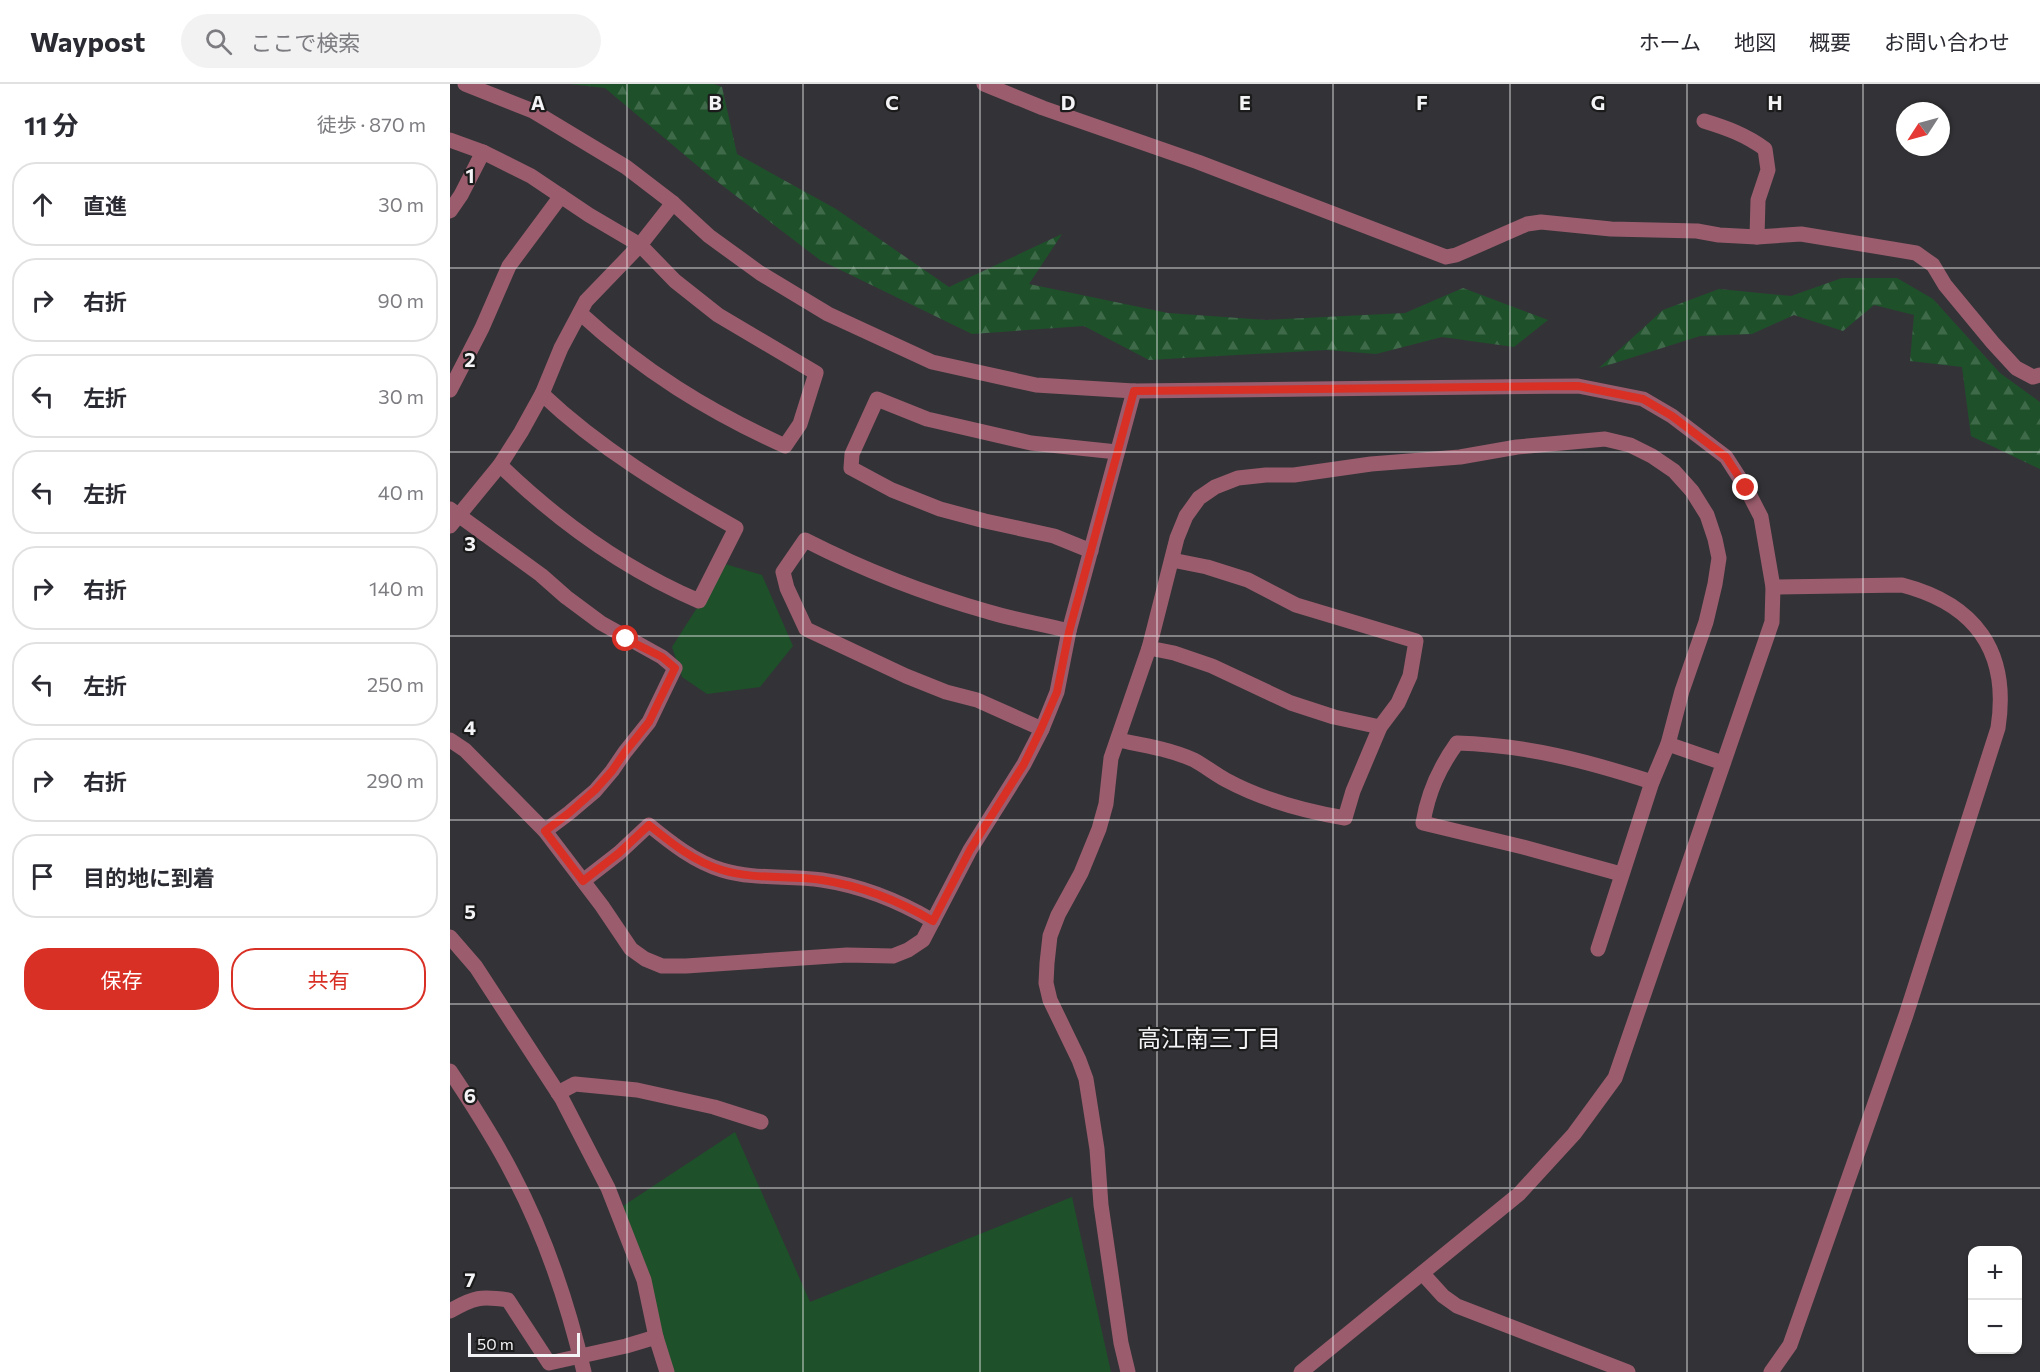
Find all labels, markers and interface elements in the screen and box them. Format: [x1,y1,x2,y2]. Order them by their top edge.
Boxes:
search box [181,14,601,68]
text: Waypost [30,24,145,58]
icon: search [202,25,235,58]
text: ここで検索 [250,29,360,56]
text: ホーム [1639,29,1701,54]
text: 地図 [1734,29,1776,54]
text: 概要 [1809,29,1851,54]
text: お問い合わせ [1884,29,2010,54]
text: A [531,90,545,114]
text: B [708,90,722,114]
text: C [885,90,899,114]
text: D [1061,90,1075,114]
text: E [1239,90,1251,114]
text: F [1416,90,1428,114]
text: G [1591,90,1605,114]
text: H [1768,90,1783,114]
north arrow [1896,102,1950,156]
text: 11 分 [24,109,79,140]
text: 徒歩 · 870 m [317,112,426,136]
text: 1 [465,163,475,187]
icon: ahead [26,188,59,221]
text: 直進 [83,192,127,219]
text: 30 m [378,192,424,216]
icon: right [26,284,59,317]
text: 右折 [83,288,127,315]
text: 90 m [378,288,424,312]
text: 2 [464,347,476,371]
icon: left [26,380,59,413]
text: 左折 [83,384,127,411]
text: 30 m [378,384,424,408]
route end [1732,474,1758,500]
icon: left [26,476,59,509]
text: 左折 [83,480,127,507]
text: 40 m [378,480,424,504]
text: 3 [464,531,476,555]
icon: right [26,572,59,605]
text: 右折 [83,576,127,603]
text: 140 m [369,576,424,600]
route start [612,625,638,651]
icon: left [26,668,59,701]
text: 左折 [83,672,127,699]
text: 250 m [367,672,424,696]
text: 4 [464,715,476,739]
icon: right [26,764,59,797]
text: 右折 [83,768,127,795]
text: 290 m [366,768,424,792]
icon: arrive [26,860,59,893]
text: 目的地に到着 [83,864,215,891]
text: 5 [464,899,476,923]
button: 保存 [24,948,219,1010]
button: 共有 [231,948,426,1010]
district label: 高江南三丁目 [1137,1023,1281,1052]
text: 6 [464,1083,476,1107]
map controls [1968,1246,2022,1354]
button: + [1968,1246,2022,1300]
text: 7 [465,1267,476,1291]
button: − [1968,1300,2022,1354]
scale bar [468,1330,580,1358]
text: 50 m [477,1334,514,1353]

